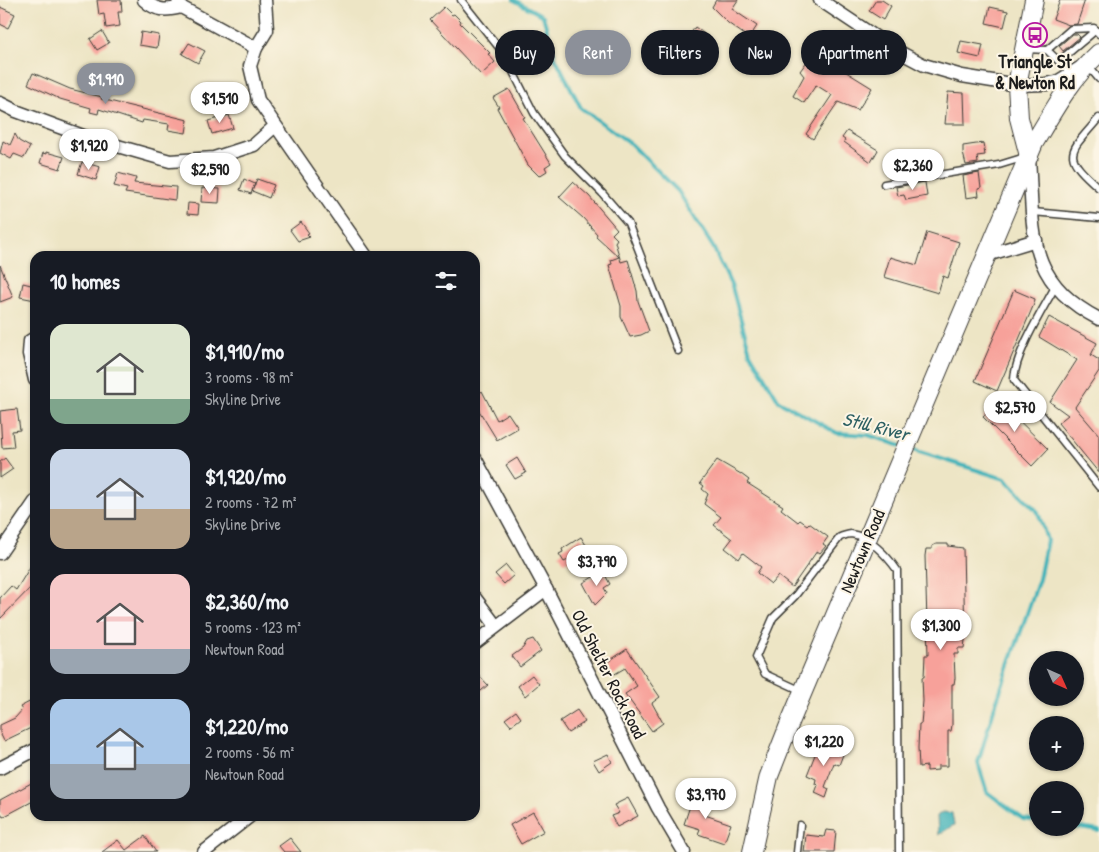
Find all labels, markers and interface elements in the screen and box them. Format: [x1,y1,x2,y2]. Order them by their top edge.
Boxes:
bus stop icon: Triangle St & Newton Rd [1022,22,1048,48]
chip: Buy [495,30,555,75]
chip: Rent [565,30,631,75]
chip: Filters [641,30,719,75]
chip: New [729,30,791,75]
chip: Apartment [801,30,907,75]
place label: Triangle St & Newton Rd [995,49,1075,95]
pin: $1,910 [65,62,147,105]
text: $1,910 [88,68,124,90]
pin: $1,510 [179,82,261,124]
text: $1,510 [202,87,238,109]
pin: $1,920 [48,128,130,171]
text: $1,920 [70,134,108,156]
pin: $2,360 [872,148,954,191]
pin: $2,590 [169,152,251,195]
text: $2,360 [893,154,933,176]
text: $2,590 [191,158,229,180]
text: 10 homes [50,267,120,296]
icon: filters [432,267,460,295]
text: $1,910/mo [205,337,284,366]
icon: home [90,344,150,404]
text: 3 rooms · 98 m² [205,366,294,388]
text: Skyline Drive [205,388,281,410]
pin: $2,570 [974,390,1056,433]
text: $2,570 [995,396,1035,418]
water label: Still River [840,405,914,447]
text: $1,920/mo [205,462,286,491]
icon: home [90,469,150,529]
text: 2 rooms · 72 m² [205,491,296,513]
street label: Newtown Road [833,505,891,597]
text: Skyline Drive [205,513,281,535]
pin: $3,790 [556,544,638,587]
text: $3,790 [577,550,617,572]
text: $2,360/mo [205,587,289,616]
icon: home [90,594,150,654]
street label: Old Shelter Rock Road [566,605,652,743]
pin: $1,300 [900,608,982,651]
text: $1,300 [922,614,960,636]
text: 5 rooms · 123 m² [205,616,301,638]
text: Newtown Road [205,638,284,660]
north arrow [1029,651,1084,706]
map controls [1029,651,1084,836]
text: $1,220/mo [205,712,288,741]
button: + [1029,716,1084,771]
icon: home [90,719,150,779]
pin: $1,220 [783,724,865,767]
text: $1,220 [804,730,844,752]
text: 2 rooms · 56 m² [205,741,294,763]
text: Newtown Road [205,763,284,785]
pin: $3,970 [665,778,747,820]
button: − [1029,781,1084,836]
text: $3,970 [686,783,726,805]

